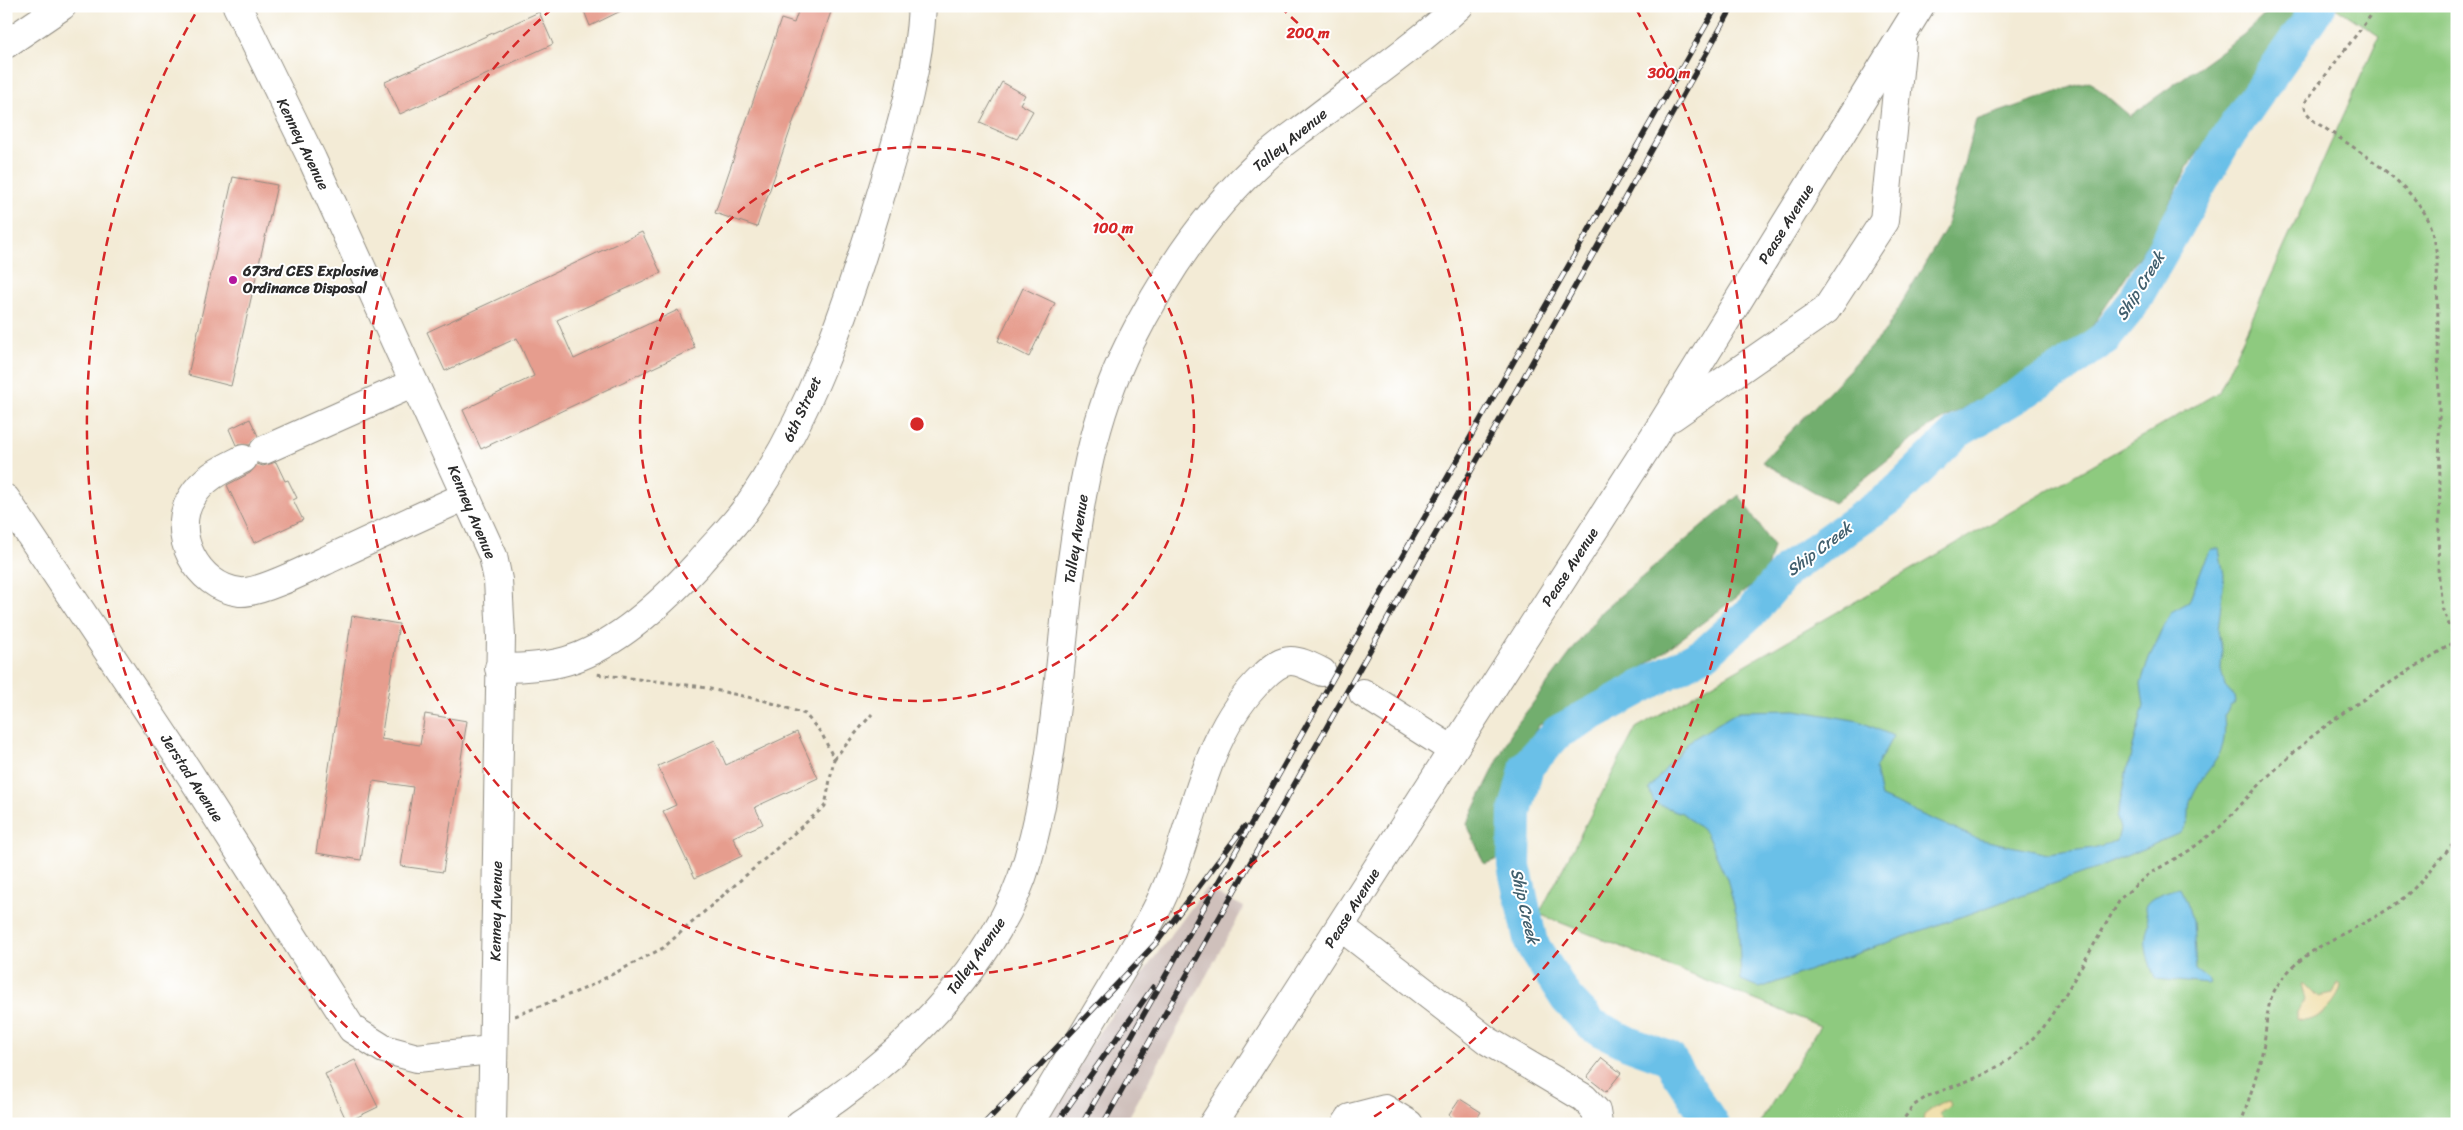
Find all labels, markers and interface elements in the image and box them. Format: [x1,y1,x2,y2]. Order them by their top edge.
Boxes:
text: 200 m [1285,20,1330,46]
text: 300 m [1647,60,1691,86]
street label: Kenney Avenue [269,93,337,195]
street label: Talley Avenue [1247,101,1333,179]
street label: Pease Avenue [1751,179,1821,269]
text: 100 m [1093,215,1134,241]
water label: Ship Creek [2107,244,2174,326]
place label: 673rd CES Explosive Ordinance Disposal [242,258,379,301]
marker: 673rd CES Explosive Ordinance Disposal [227,274,239,286]
street label: 6th Street [775,371,829,446]
centre of rings [908,415,926,433]
street label: Kenney Avenue [440,461,504,563]
street label: Talley Avenue [1056,492,1096,586]
water label: Ship Creek [1780,513,1860,584]
street label: Pease Avenue [1534,522,1606,612]
street label: Jerstad Avenue [153,728,231,828]
street label: Kenney Avenue [482,860,510,961]
street label: Pease Avenue [1317,863,1387,953]
water label: Ship Creek [1502,865,1548,949]
street label: Talley Avenue [939,911,1013,1000]

